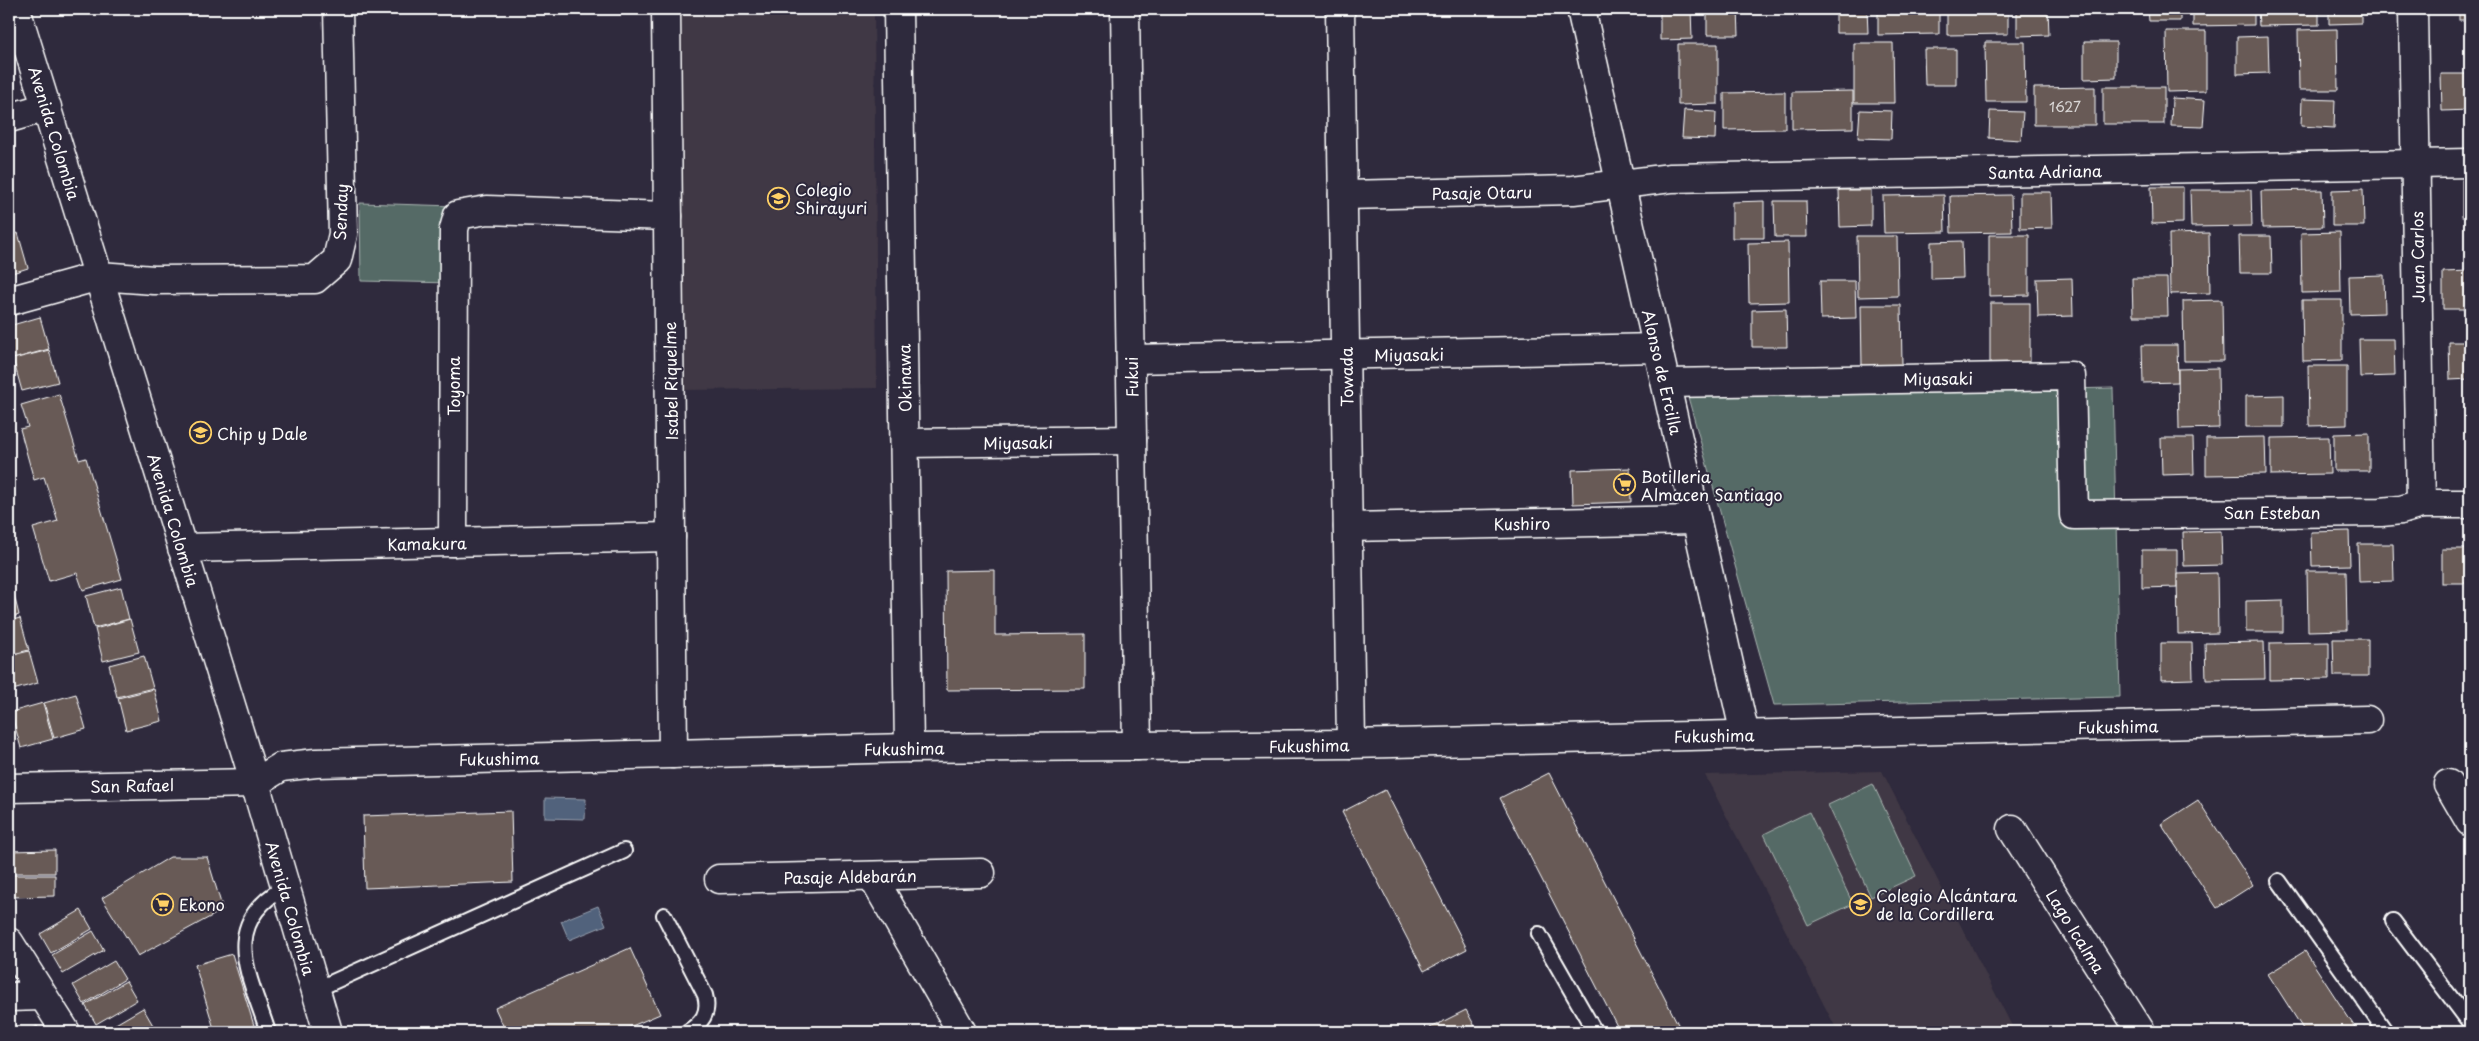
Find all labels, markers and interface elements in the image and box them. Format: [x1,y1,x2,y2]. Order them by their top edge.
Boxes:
street label: Avenida Colombia [23,63,87,203]
house number: 1627 [2049,96,2081,117]
street label: Santa Adriana [1988,158,2102,184]
place label: Colegio Shirayuri [795,177,867,219]
street label: Pasaje Otaru [1431,179,1533,205]
street label: Senday [327,183,353,241]
school or university icon: Colegio Shirayuri [767,186,791,210]
street label: Juan Carlos [2404,211,2430,303]
street label: Alonso de Ercilla [1637,307,1689,437]
street label: Isabel Riquelme [657,321,683,441]
street label: Miyasaki [1374,341,1444,367]
street label: Okinawa [891,344,917,412]
street label: Towada [1333,347,1359,407]
street label: Toyoma [441,356,465,416]
street label: Fukui [1119,356,1143,398]
street label: Miyasaki [1903,365,1973,391]
school or university icon: Chip y Dale [189,421,213,445]
place label: Chip y Dale [217,421,308,445]
street label: Miyasaki [983,429,1053,455]
street label: Avenida Colombia [142,450,206,590]
place label: Botilleria Almacen Santiago [1641,464,1783,506]
supermarket icon: Botilleria Almacen Santiago [1613,473,1637,497]
street label: San Esteban [2223,500,2321,524]
street label: Kushiro [1494,511,1551,535]
street label: Kamakura [387,530,467,556]
street label: Fukushima [2077,713,2159,739]
street label: Fukushima [1673,722,1755,748]
street label: Fukushima [1268,732,1350,758]
street label: Fukushima [863,735,945,761]
street label: Fukushima [458,745,540,771]
street label: San Rafael [90,772,174,798]
street label: Avenida Colombia [260,838,322,978]
street label: Pasaje Aldebarán [783,863,917,889]
place label: Colegio Alcántara de la Cordillera [1876,883,2017,925]
street label: Lago Icalma [2041,884,2111,978]
supermarket icon: Ekono [151,892,175,916]
place label: Ekono [179,892,225,916]
school or university icon: Colegio Alcántara de la Cordillera [1848,892,1872,916]

